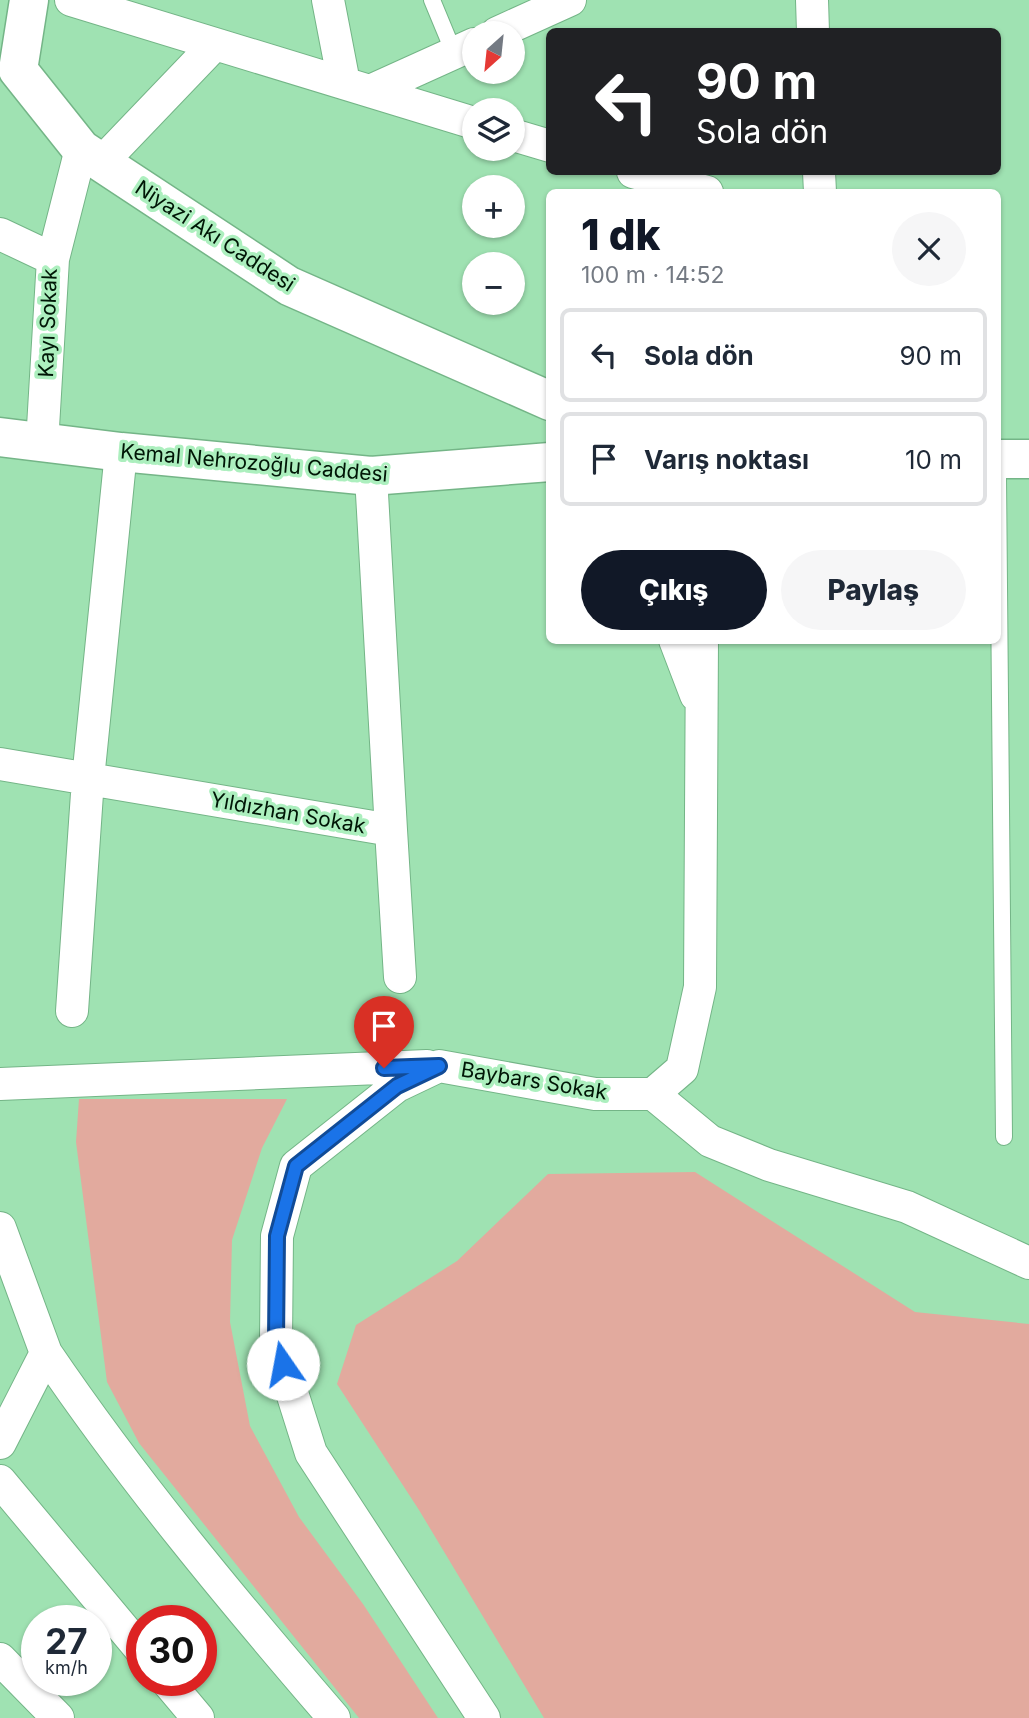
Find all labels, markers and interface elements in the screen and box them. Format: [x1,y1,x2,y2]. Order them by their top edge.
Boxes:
north arrow [462,21,525,84]
map controls [462,21,525,315]
text: 90 m [696,52,817,111]
icon: left [581,56,672,147]
button: layers [462,98,525,161]
text: Sola dön [696,112,828,151]
street label: Niyazi Akı Caddesi [131,175,300,297]
button: + [462,175,525,238]
text: 1 dk [581,209,660,260]
button: close [892,212,966,286]
button: − [462,252,525,315]
text: 100 m · 14:52 [581,261,724,289]
street label: Kayı Sokak [33,267,62,378]
icon: left [585,336,623,374]
text: Sola dön [644,340,754,371]
text: 90 m [899,340,962,371]
street label: Kemal Nehrozoğlu Caddesi [119,438,389,487]
icon: arrive [585,440,623,478]
text: Varış noktası [644,444,809,475]
text: 10 m [905,444,962,475]
button: Çıkış [581,550,767,630]
button: Paylaş [781,550,966,630]
street label: Yıldızhan Sokak [209,787,368,839]
pin [354,996,414,1068]
icon: arrive [365,1007,403,1045]
street label: Baybars Sokak [459,1057,609,1104]
position arrow [246,1327,320,1401]
speed limit sign: 30 [126,1605,217,1696]
text: 27 [45,1620,88,1662]
text: km/h [45,1657,88,1678]

